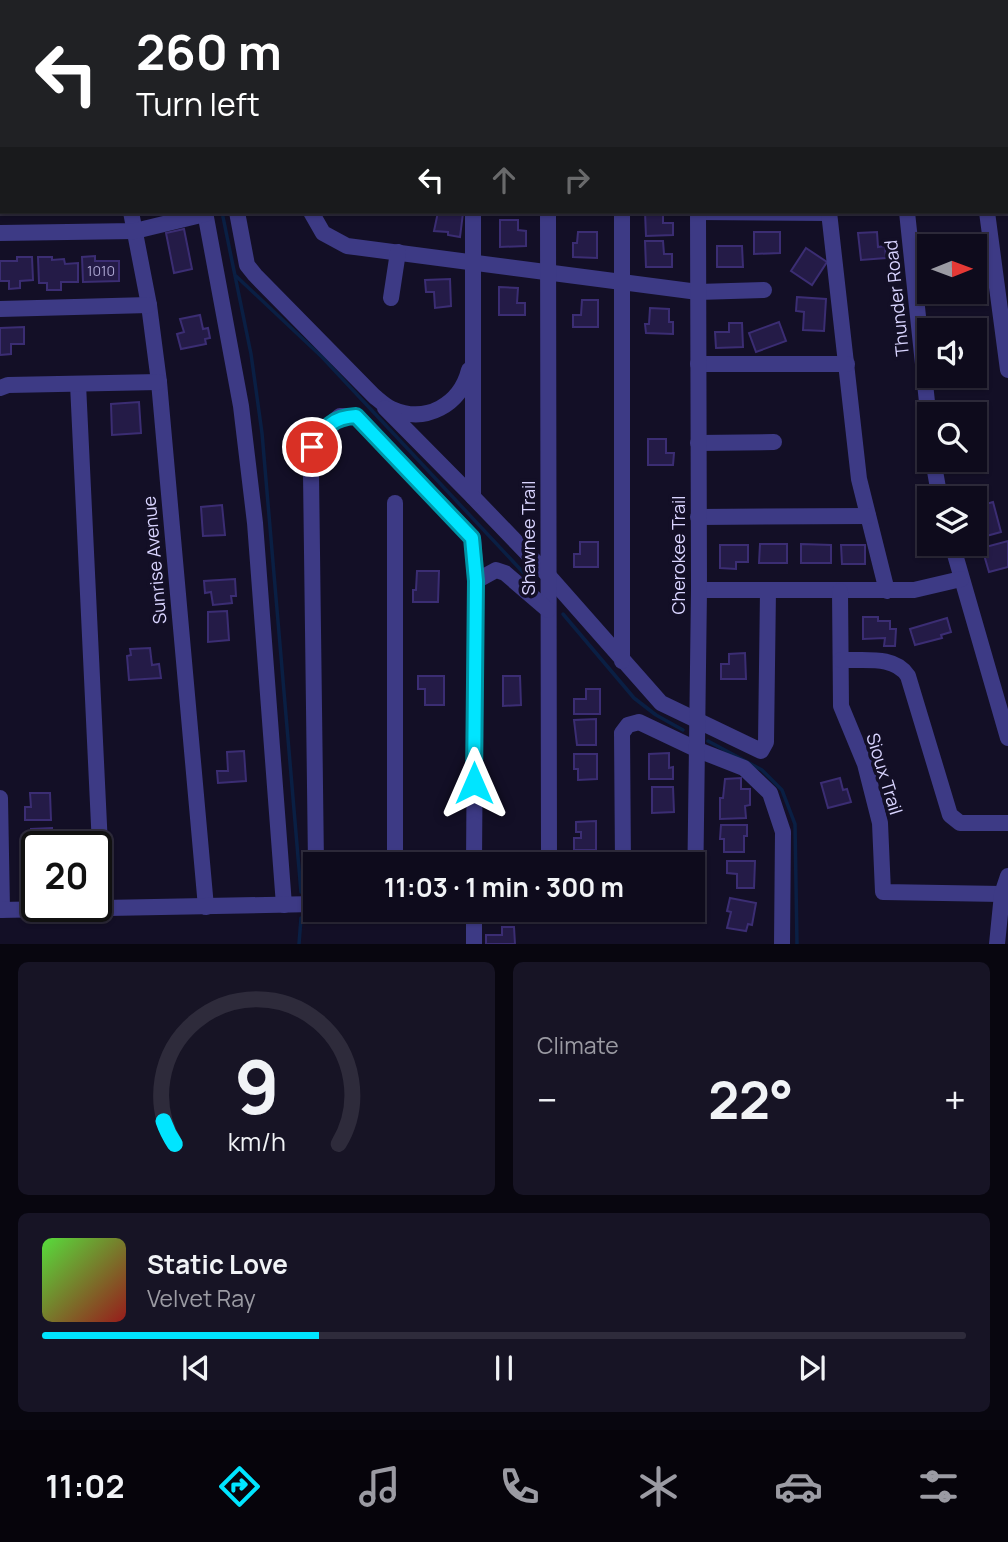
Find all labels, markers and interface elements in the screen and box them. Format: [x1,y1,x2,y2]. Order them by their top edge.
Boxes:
text: 260 m [136,18,282,85]
icon: left [21,28,112,119]
text: Turn left [136,82,260,126]
icon: left [412,161,450,199]
icon: ahead [485,161,523,199]
icon: right [558,161,596,199]
north arrow [917,234,987,304]
map controls [917,234,987,556]
street label: Thunder Road [878,239,914,357]
house number: 1010 [87,261,115,280]
button: sound [917,318,987,388]
button: search [917,402,987,472]
pin [282,417,342,477]
icon: arrive [293,428,331,466]
street label: Shawnee Trail [516,481,540,595]
button: layers [917,486,987,556]
street label: Sunrise Avenue [136,495,172,625]
street label: Cherokee Trail [666,496,690,614]
street label: Sioux Trail [861,730,909,817]
position arrow [437,746,511,820]
speed limit sign: 20 [21,831,112,922]
text: 11:03 · 1 min · 300 m [384,869,624,905]
text: Climate [537,1029,619,1061]
text: 9 [234,1037,279,1137]
text: 22° [708,1064,793,1135]
text: − [537,1073,558,1125]
text: + [944,1073,966,1125]
text: km/h [227,1124,286,1159]
text: Static Love [147,1246,288,1282]
text: Velvet Ray [147,1282,256,1314]
icon: previous [177,1349,215,1387]
icon: pause [485,1349,523,1387]
icon: next [793,1349,831,1387]
icon: directions [215,1462,264,1511]
icon: music [355,1462,404,1511]
icon: phone [495,1462,544,1511]
icon: climate [634,1462,683,1511]
icon: car [774,1462,823,1511]
icon: filters [914,1462,963,1511]
text: 11:02 [45,1464,124,1508]

